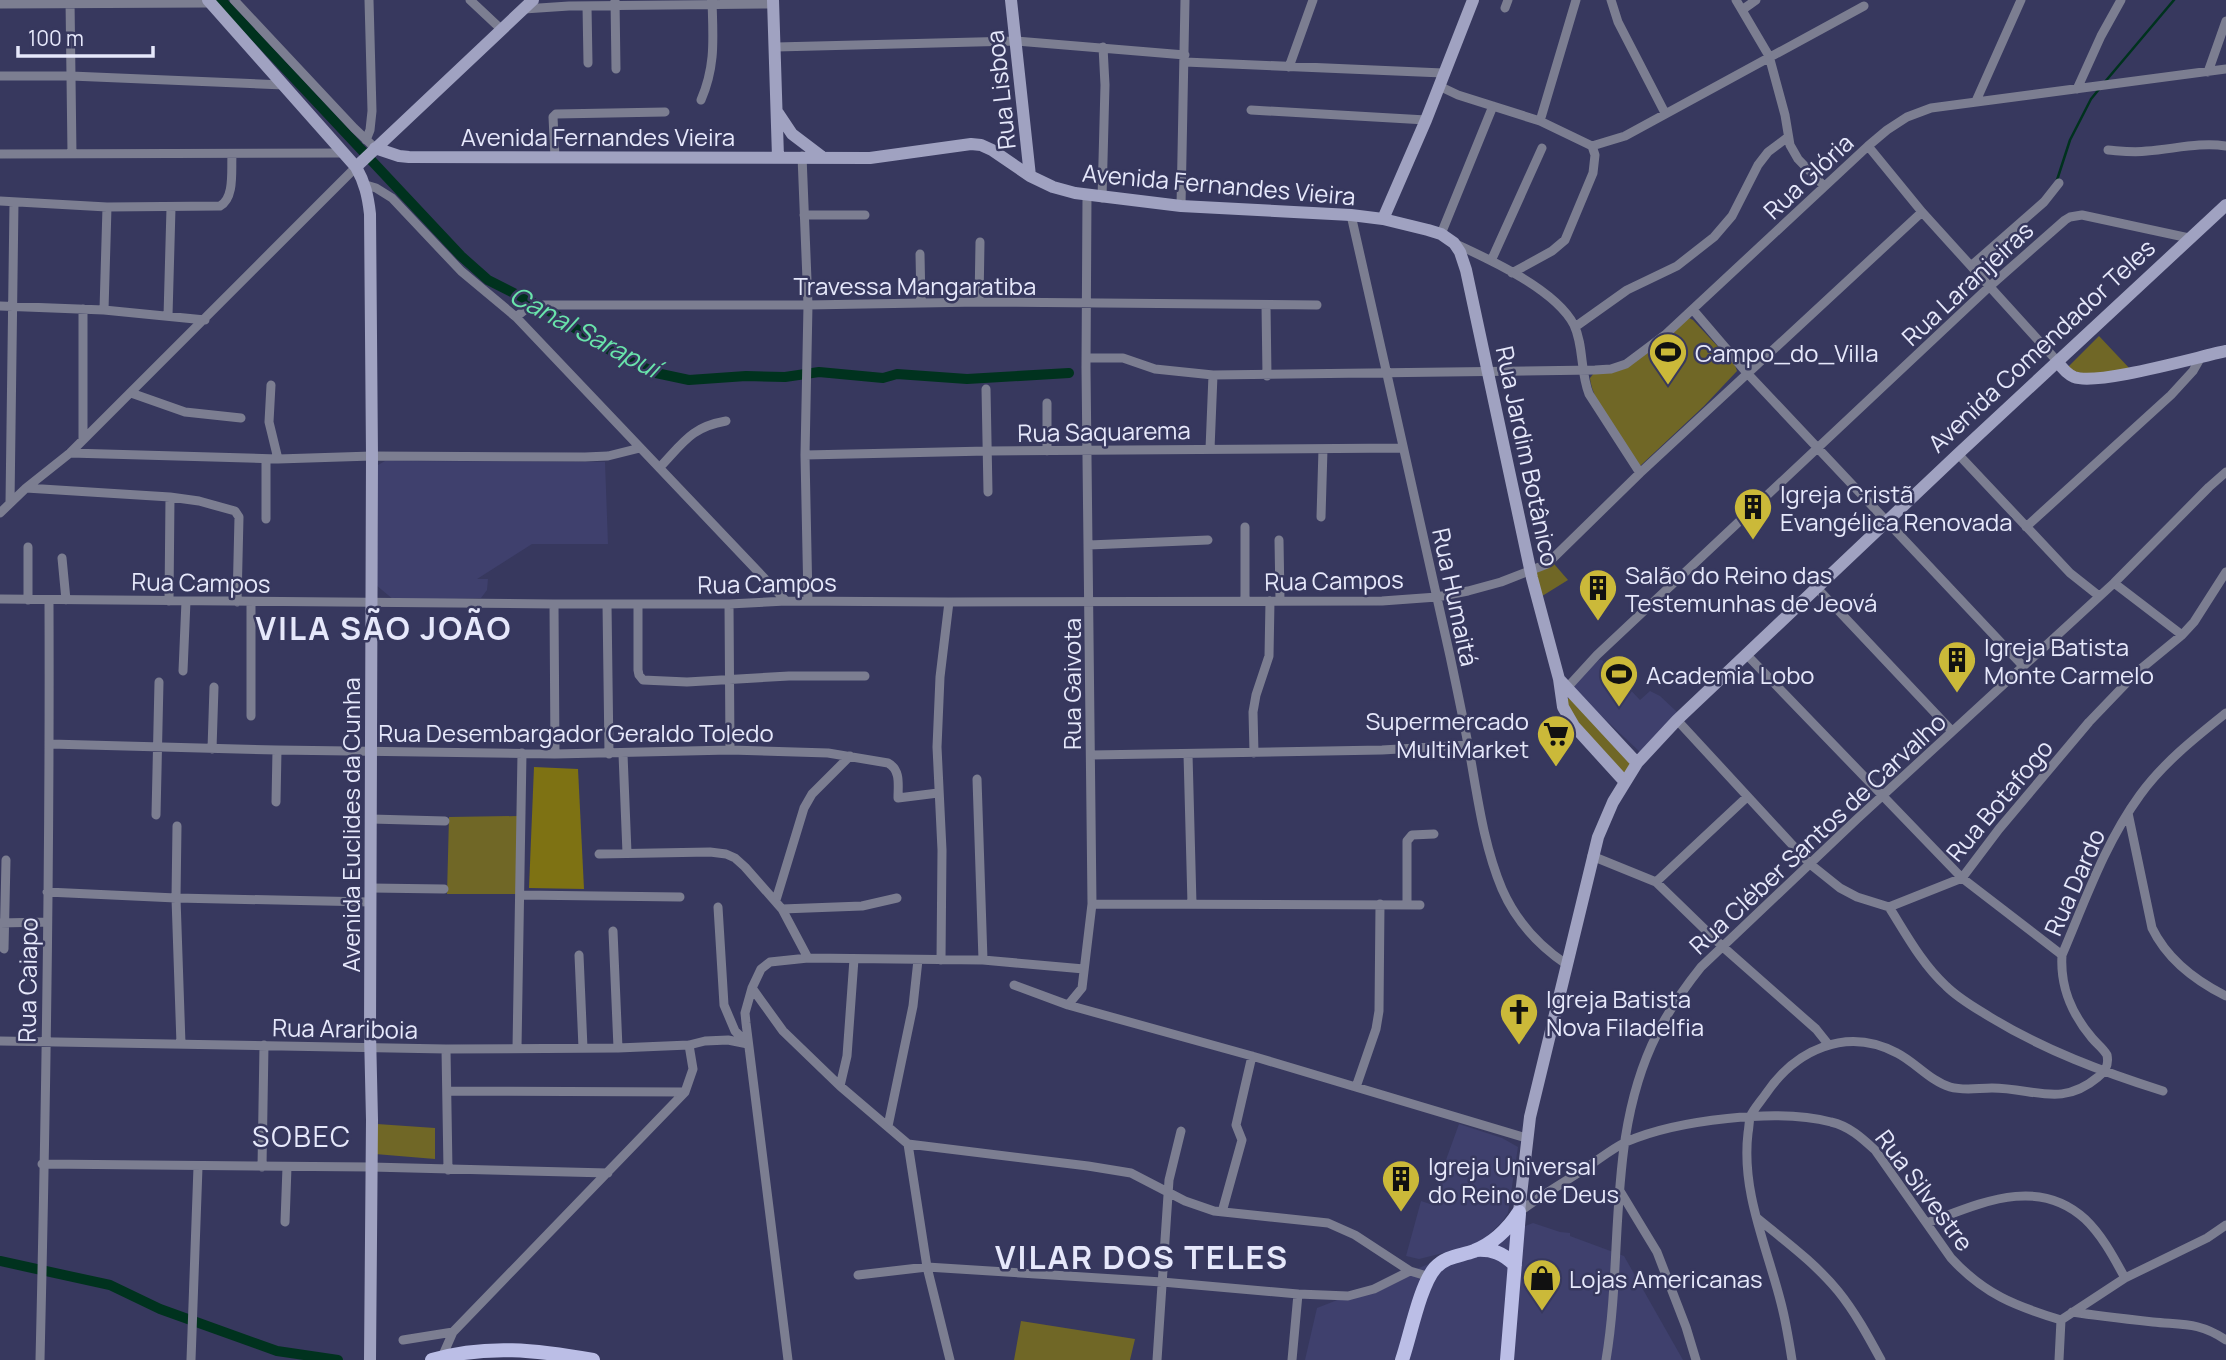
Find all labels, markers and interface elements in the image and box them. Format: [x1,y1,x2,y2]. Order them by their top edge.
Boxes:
scale bar [18,14,152,58]
text: 100 m [28,24,84,52]
street label: Rua Lisboa [977,29,1023,151]
street label: Avenida Fernandes Vieira [461,120,735,153]
street label: Rua Glória [1756,126,1860,226]
street label: Avenida Fernandes Vieira [1081,156,1357,212]
street label: Rua Laranjeiras [1894,213,2040,353]
street label: Avenida Comendador Teles [1920,231,2162,459]
street label: Travessa Mangaratiba [794,269,1036,302]
water label: Canal Sarapuí [504,276,671,388]
sports icon: Campo_do_Villa [1647,331,1689,386]
place label: Campo_do_Villa [1695,336,1879,369]
street label: Rua Jardim Botânico [1489,343,1567,569]
street label: Rua Saquarema [1017,413,1191,449]
place label: Igreja Cristã Evangélica Renovada [1780,477,2013,538]
building icon: Igreja Cristã Evangélica Renovada [1732,486,1774,541]
street label: Rua Humaitá [1425,525,1487,669]
place label: Salão do Reino das Testemunhas de Jeová [1625,558,1877,619]
street label: Rua Campos [1264,562,1404,598]
street label: Rua Campos [131,564,271,600]
street label: Rua Campos [697,565,837,601]
building icon: Salão do Reino das Testemunhas de Jeová [1577,567,1619,622]
district label: VILA SÃO JOÃO [256,606,512,650]
street label: Rua Gaivota [1055,618,1088,750]
place label: Igreja Batista Monte Carmelo [1984,630,2154,691]
building icon: Igreja Batista Monte Carmelo [1936,639,1978,694]
sports icon: Academia Lobo [1598,653,1640,708]
place label: Academia Lobo [1646,658,1815,691]
street label: Avenida Euclides da Cunha [334,677,367,973]
place label: Supermercado MultiMarket [1365,704,1529,765]
street label: Rua Cléber Santos de Carvalho [1681,705,1953,961]
supermarket icon: Supermercado MultiMarket [1535,713,1577,768]
street label: Rua Desembargador Geraldo Toledo [378,716,774,749]
street label: Rua Botafogo [1938,732,2060,868]
street label: Rua Dardo [2036,823,2112,941]
street label: Rua Caiapo [9,917,45,1043]
place label: Igreja Batista Nova Filadelfia [1546,982,1704,1043]
church icon: Igreja Batista Nova Filadelfia [1498,991,1540,1046]
street label: Rua Arariboia [272,1010,418,1046]
district label: SOBEC [252,1117,352,1155]
street label: Rua Silvestre [1869,1123,1981,1257]
place label: Igreja Universal do Reino de Deus [1428,1149,1619,1210]
building icon: Igreja Universal do Reino de Deus [1380,1158,1422,1213]
district label: VILAR DOS TELES [995,1235,1289,1279]
shop icon: Lojas Americanas [1521,1257,1563,1312]
place label: Lojas Americanas [1569,1262,1763,1295]

